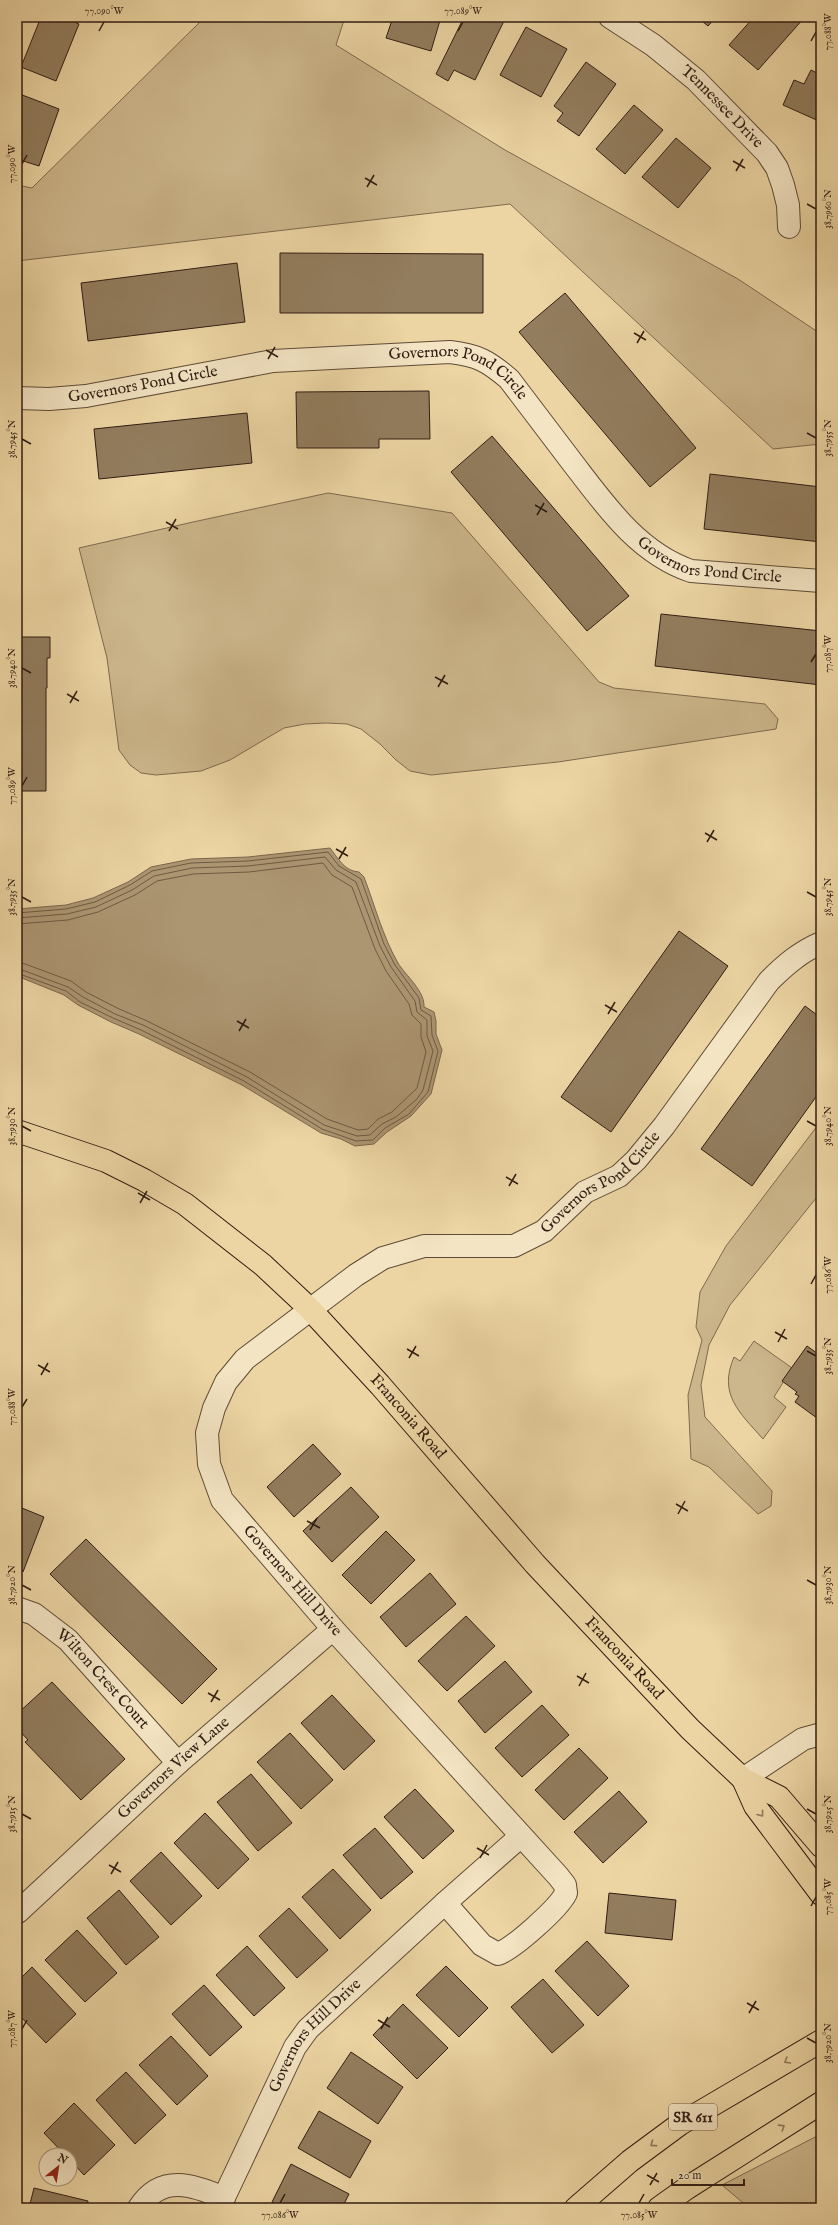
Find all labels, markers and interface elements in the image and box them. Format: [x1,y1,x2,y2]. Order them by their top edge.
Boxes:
text: 77.090°W [85,5,124,18]
text: 77.089°W [444,5,482,18]
text: 77.088°W [822,13,835,50]
street label: Tennessee Drive [676,61,767,153]
text: 77.090°W [6,144,19,183]
text: 38.7960°N [822,189,835,229]
street label: Governors Pond Circle [388,342,531,404]
street label: Governors Pond Circle [67,362,219,407]
text: 38.7945°N [6,419,19,458]
text: 38.7955°N [822,419,835,457]
street label: Governors Pond Circle [633,532,782,588]
text: 77.087°W [822,635,835,673]
text: 38.7940°N [6,648,19,688]
text: 77.089°W [6,767,19,805]
text: 38.7945°N [822,877,835,916]
text: 38.7935°N [6,878,19,916]
text: 38.7930°N [6,1106,19,1145]
text: 38.7940°N [822,1106,835,1146]
street label: Governors Pond Circle [537,1128,665,1239]
text: 77.086°W [822,1256,835,1294]
text: 38.7935°N [822,1337,835,1375]
street label: Franconia Road [365,1370,450,1464]
text: 77.088°W [6,1388,19,1425]
street label: Governors Hill Drive [238,1521,346,1641]
text: 38.7920°N [6,1565,19,1605]
text: 38.7930°N [822,1565,835,1604]
street label: Franconia Road [580,1613,668,1704]
street label: Wilton Crest Court [52,1625,154,1734]
street label: Governors View Lane [114,1713,234,1824]
text: 38.7925°N [822,1794,835,1833]
text: 38.7915°N [6,1795,19,1833]
one-way arrow [756,1809,763,1816]
text: 77.085°W [822,1878,835,1915]
street label: Governors Hill Drive [265,1975,366,2096]
text: 77.087°W [6,2010,19,2048]
text: 38.7920°N [822,2023,835,2063]
one-way arrow [784,2056,791,2063]
road number: SR 611 [669,2104,717,2130]
one-way arrow [778,2124,785,2132]
one-way arrow [651,2139,658,2146]
north arrow [38,2147,78,2187]
text: N [54,2150,71,2168]
scale bar [672,2161,744,2187]
text: 20 m [678,2168,701,2183]
text: 77.086°W [261,2209,299,2222]
text: 77.085°W [621,2209,658,2222]

